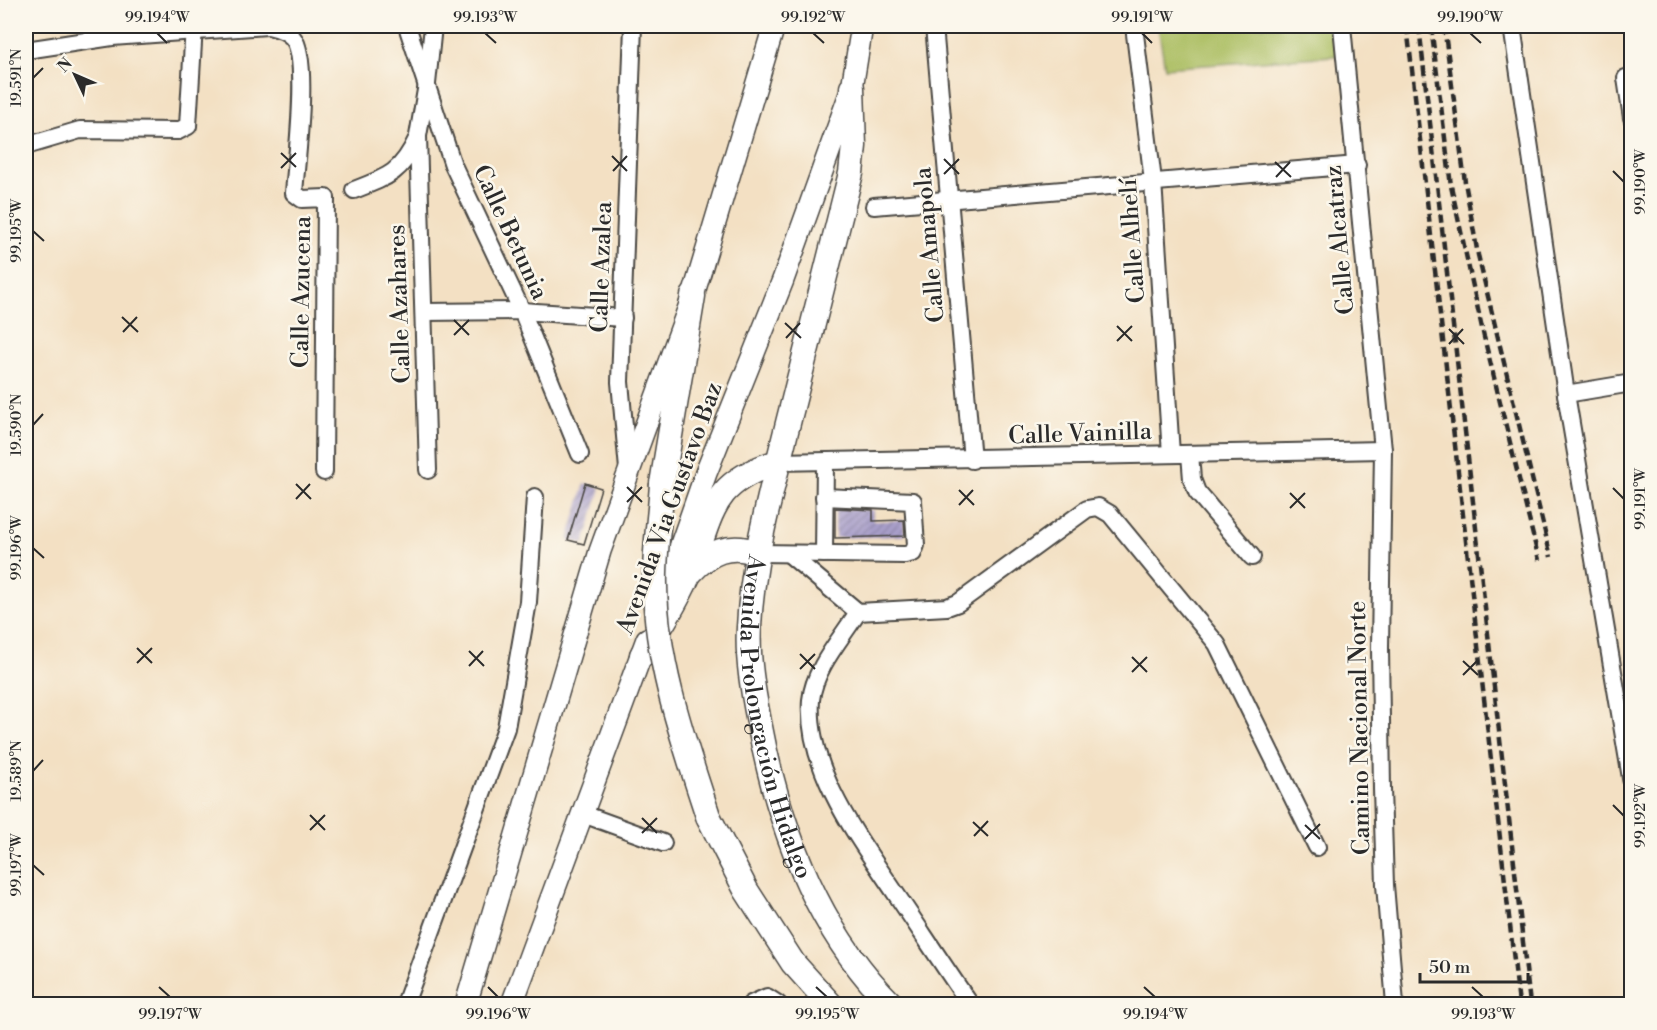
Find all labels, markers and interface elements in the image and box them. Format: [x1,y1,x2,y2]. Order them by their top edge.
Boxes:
text: 99.194°W [125,8,190,27]
text: 99.193°W [453,8,517,27]
text: 99.192°W [781,8,846,27]
text: 99.191°W [1111,8,1173,27]
text: 99.190°W [1437,8,1503,27]
north arrow [45,45,105,105]
text: 19.591°N [7,49,26,107]
text: N [53,54,77,77]
text: 99.190°W [1631,149,1650,215]
street label: Calle Betunia [466,160,555,305]
street label: Calle Alcatraz [1319,164,1361,316]
street label: Calle Amapola [908,165,952,324]
street label: Calle Alhelí [1114,176,1152,304]
text: 99.195°W [7,199,26,263]
street label: Calle Azalea [585,200,619,333]
street label: Calle Azucena [286,215,318,368]
street label: Calle Azahares [382,224,418,384]
street label: Avenida Via Gustavo Baz [610,378,730,639]
text: 19.590°N [7,394,26,456]
street label: Calle Vainilla [1008,416,1153,451]
text: 99.191°W [1631,468,1650,530]
text: 99.196°W [7,515,26,580]
street label: Avenida Prolongación Hidalgo [733,552,819,883]
street label: Camino Nacional Norte [1343,600,1377,855]
text: 19.589°N [7,740,26,802]
text: 99.192°W [1631,783,1650,848]
text: 99.197°W [7,833,26,897]
scale bar [1420,946,1528,984]
text: 50 m [1429,956,1471,979]
text: 99.197°W [138,1005,202,1024]
text: 99.196°W [466,1005,531,1024]
text: 99.195°W [795,1005,859,1024]
text: 99.194°W [1123,1005,1188,1024]
text: 99.193°W [1451,1005,1515,1024]

